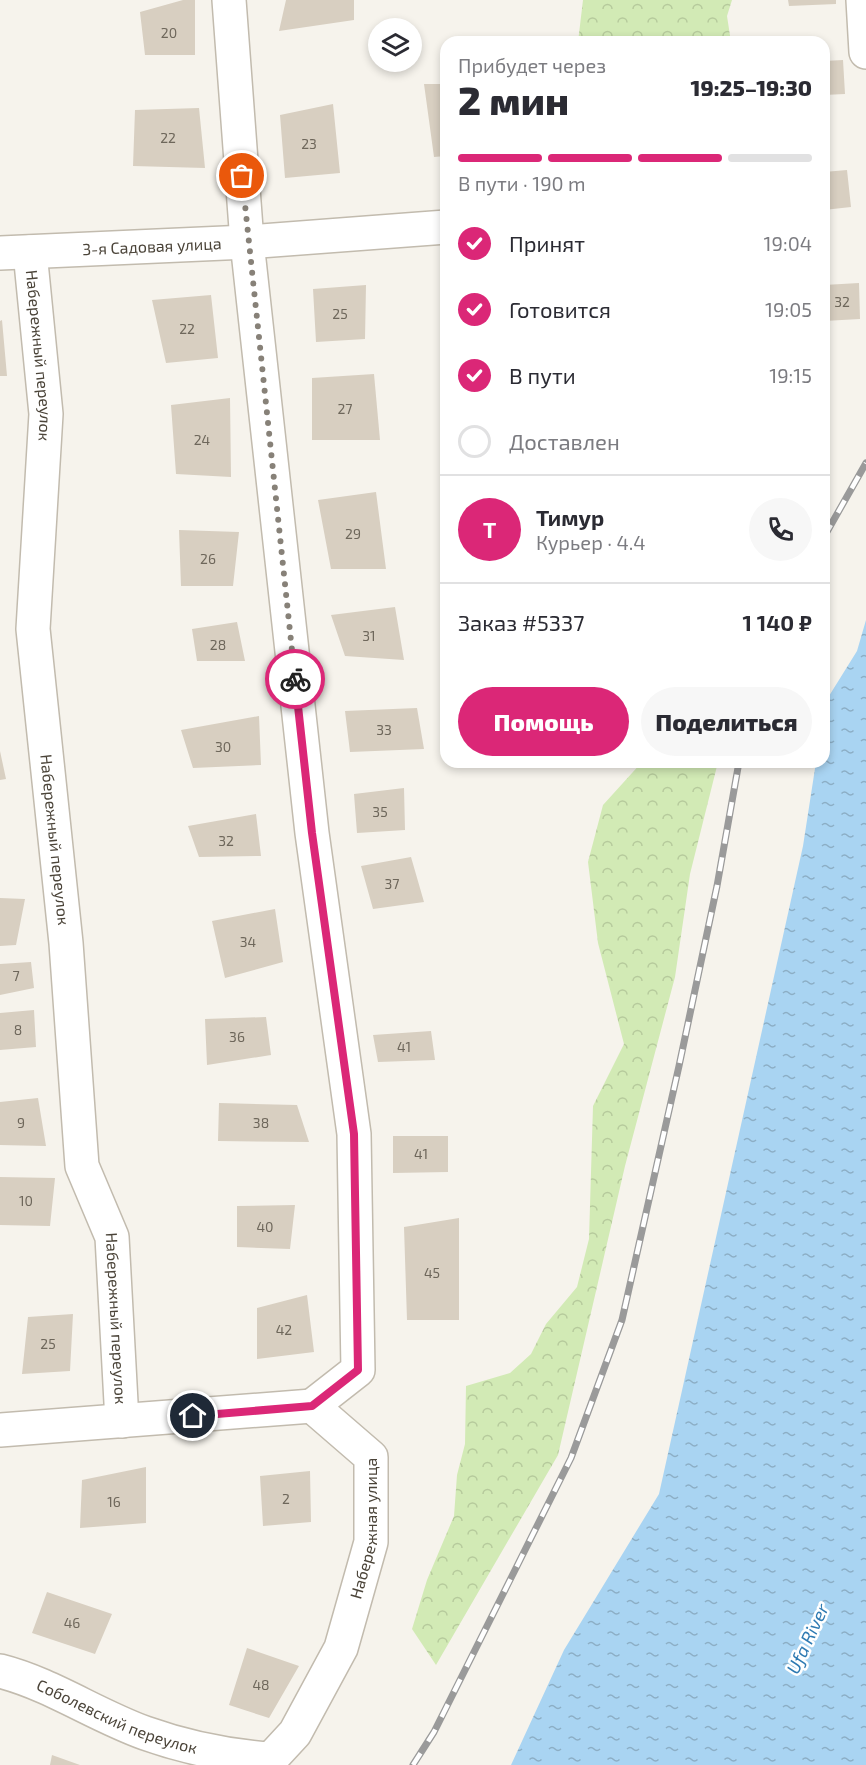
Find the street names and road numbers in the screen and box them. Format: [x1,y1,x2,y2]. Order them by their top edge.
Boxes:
street label: 3-я Садовая улица [82,233,222,258]
street label: Набережный переулок [23,269,56,442]
street label: Набережный переулок [37,753,74,927]
street label: Набережный переулок [103,1232,131,1405]
street label: Набережная улица [345,1458,381,1601]
street label: Соболевский переулок [34,1675,200,1757]

